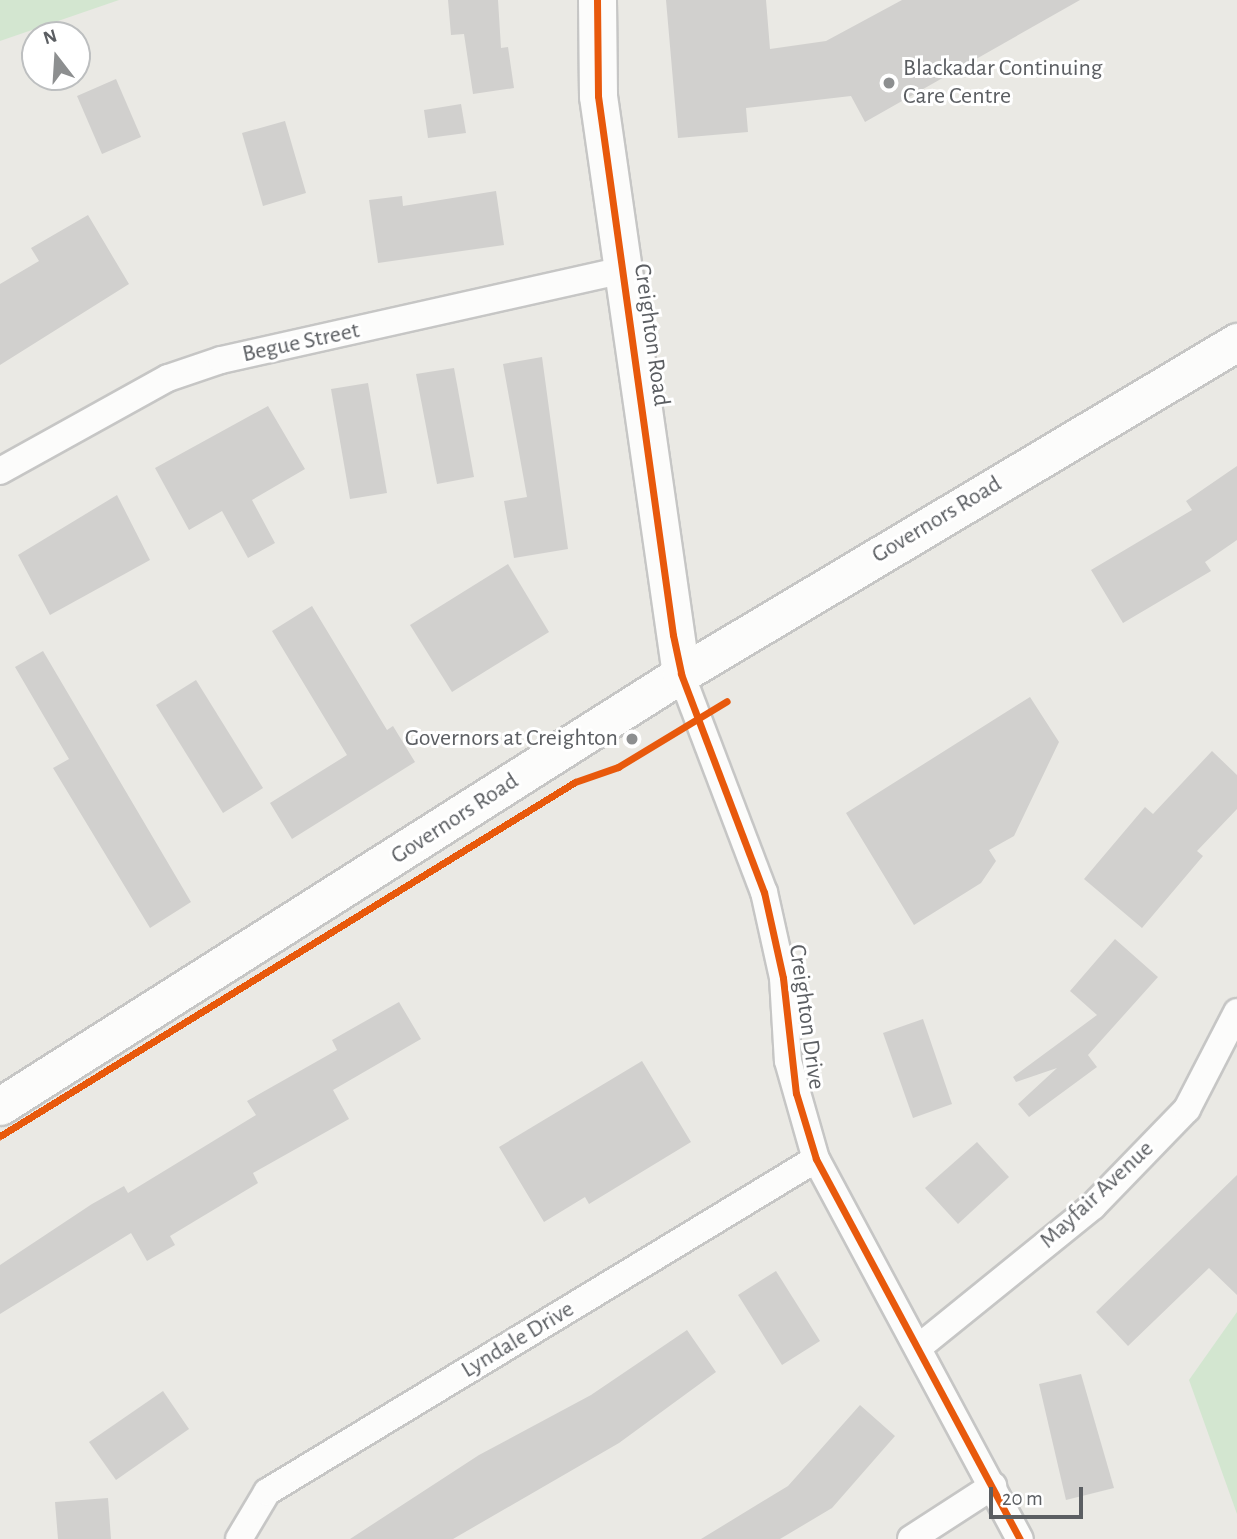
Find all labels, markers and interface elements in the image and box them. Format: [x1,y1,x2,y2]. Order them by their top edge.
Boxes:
north arrow [21,21,91,91]
text: N [41,26,59,48]
place label: Blackadar Continuing Care Centre [903,55,1103,111]
marker: Blackadar Continuing Care Centre [881,75,897,91]
street label: Creighton Road [627,262,675,408]
street label: Begue Street [240,317,362,369]
street label: Governors Road [867,470,1007,570]
place label: Governors at Creighton [405,725,618,753]
marker: Governors at Creighton [624,731,640,747]
street label: Governors Road [386,767,524,871]
street label: Creighton Drive [782,943,830,1091]
street label: Mayfair Avenue [1034,1135,1160,1255]
street label: Lyndale Drive [456,1295,580,1385]
scale bar [992,1472,1086,1516]
text: 20 m [1002,1488,1043,1509]

